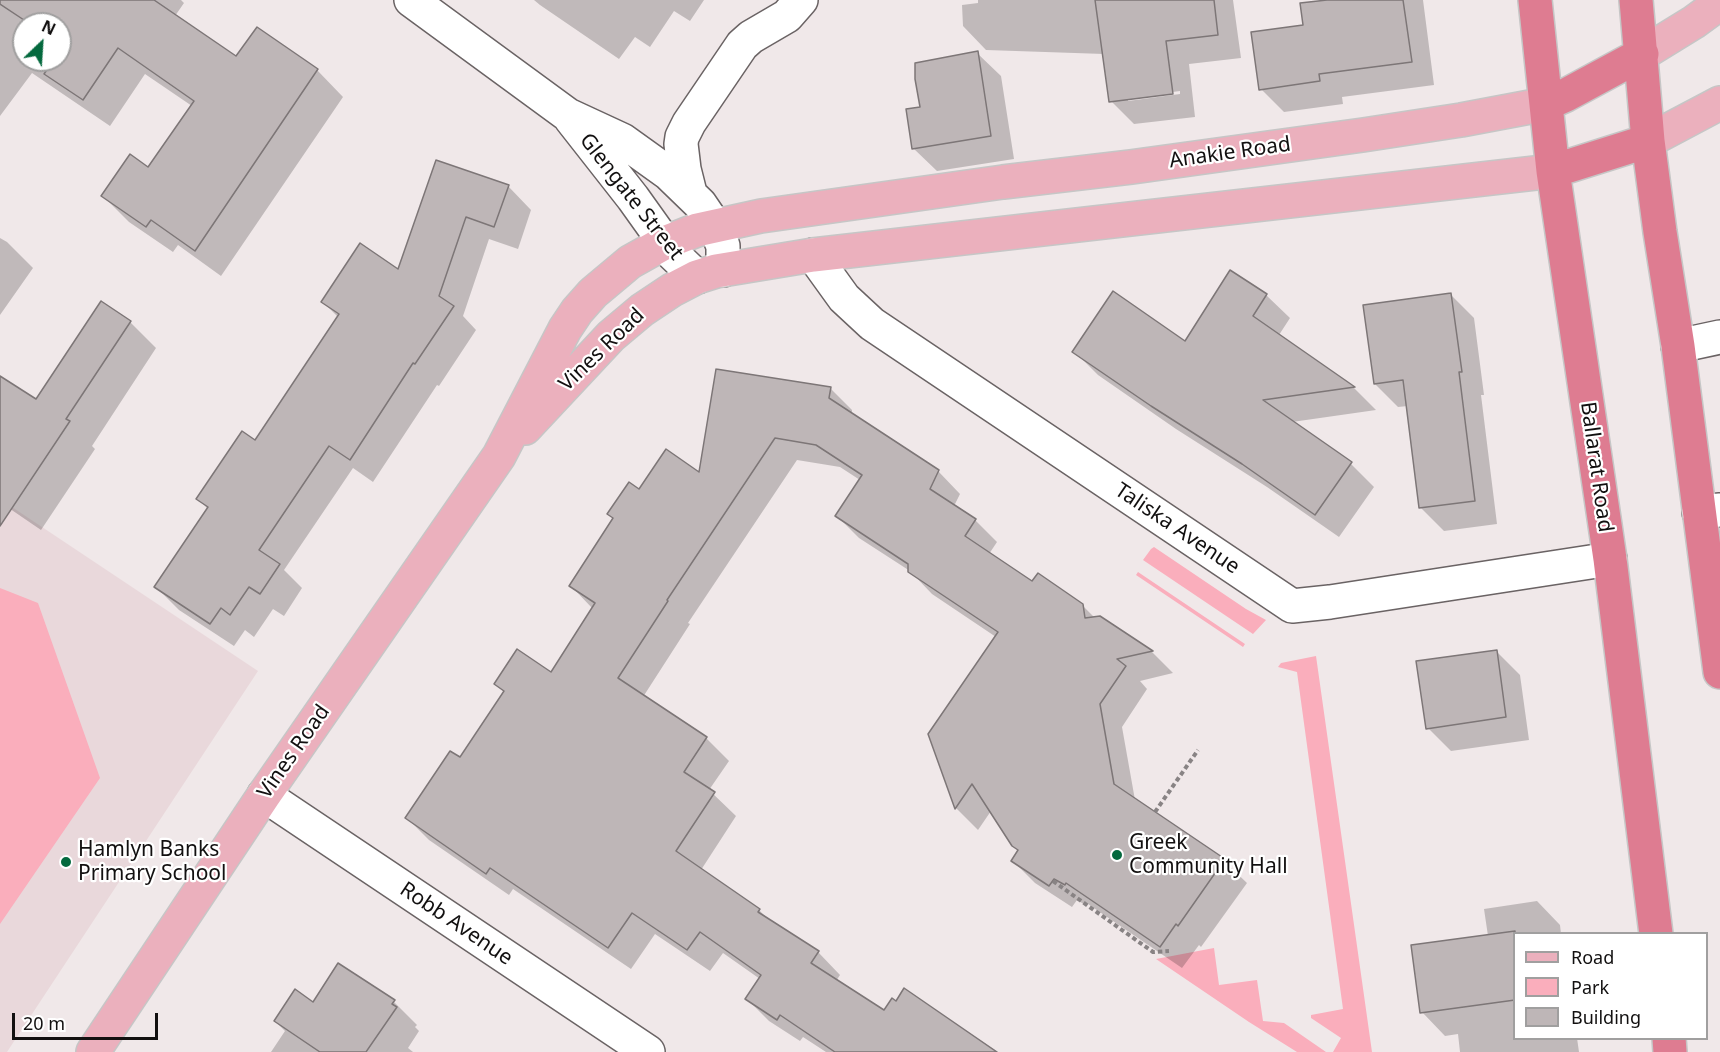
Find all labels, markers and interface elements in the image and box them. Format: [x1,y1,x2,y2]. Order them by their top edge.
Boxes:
north arrow [12,12,72,72]
text: N [38,15,59,40]
street label: Glengate Street [574,129,688,265]
street label: Anakie Road [1168,132,1292,174]
street label: Vines Road [554,303,650,397]
street label: Ballarat Road [1574,400,1618,534]
street label: Taliska Avenue [1110,478,1244,580]
street label: Vines Road [252,700,336,804]
place label: Greek Community Hall [1129,830,1288,880]
place label: Hamlyn Banks Primary School [78,837,226,887]
marker: Greek Community Hall [1110,848,1124,862]
marker: Hamlyn Banks Primary School [59,855,73,869]
street label: Robb Avenue [395,877,517,971]
legend [1513,932,1708,1040]
text: Road [1571,945,1614,969]
text: Park [1571,975,1609,999]
scale bar [15,1001,160,1039]
text: Building [1571,1005,1641,1029]
text: 20 m [23,1011,65,1035]

